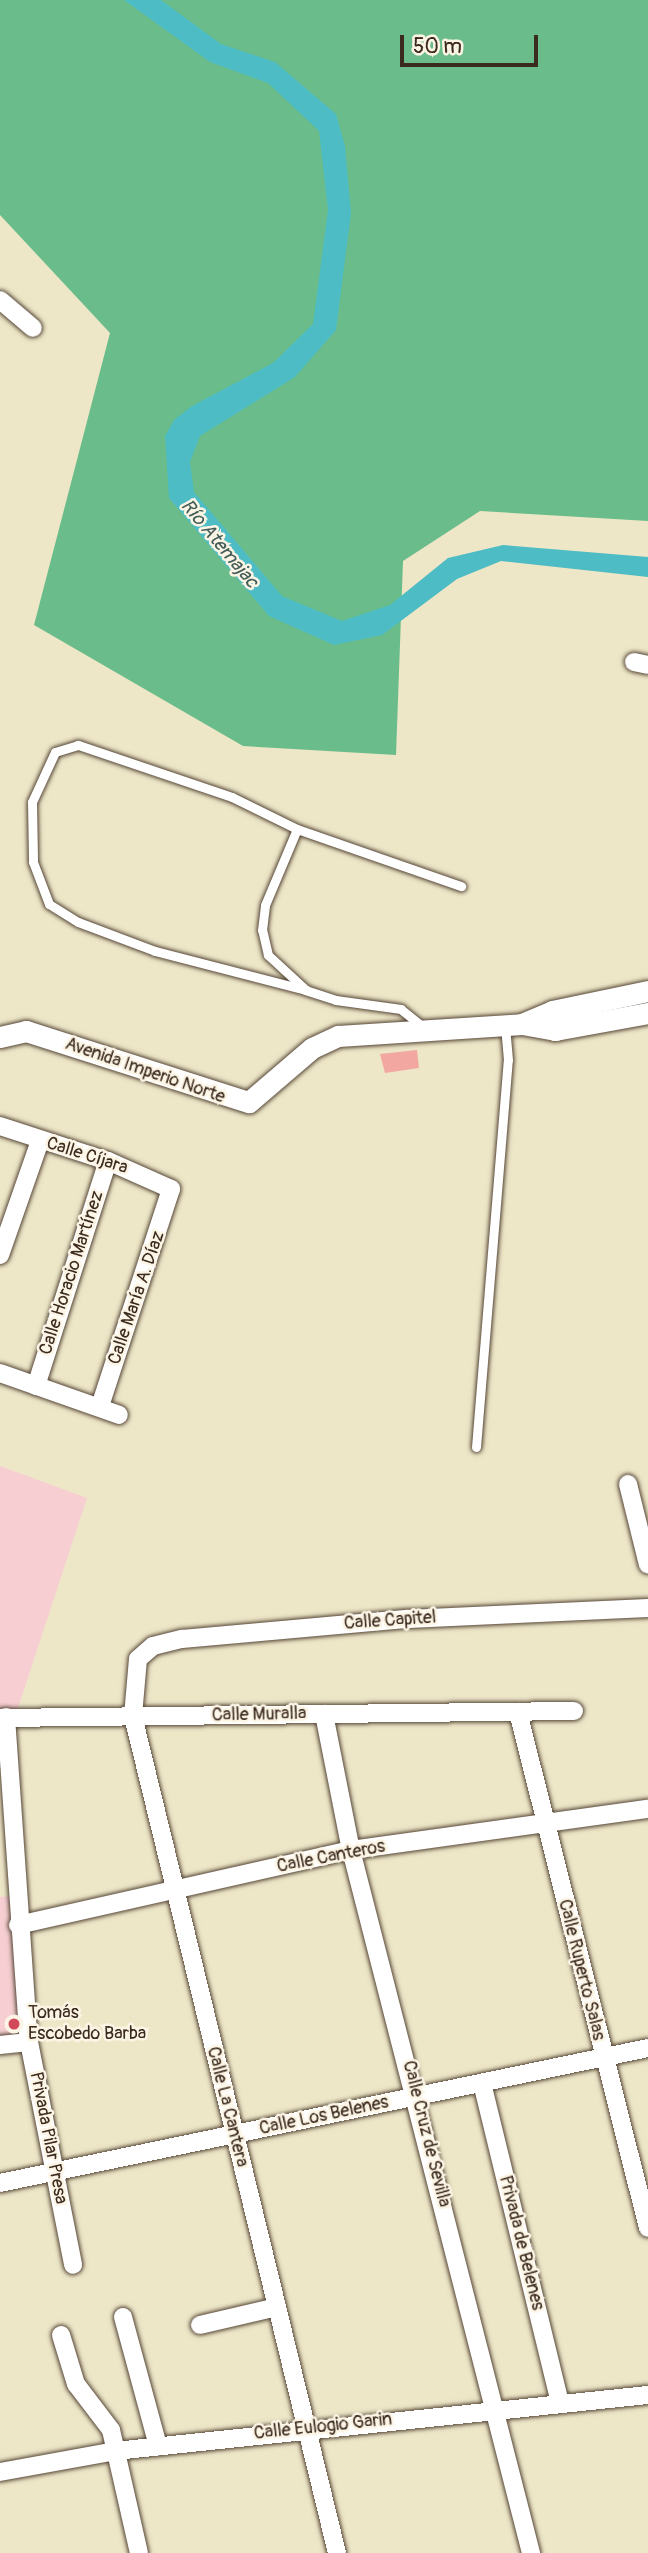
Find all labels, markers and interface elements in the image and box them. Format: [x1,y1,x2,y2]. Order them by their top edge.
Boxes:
scale bar [403,21,541,65]
text: 50 m [413,33,462,60]
water label: Río Atemajac [175,495,263,593]
street label: Avenida Imperio Norte [62,1033,228,1109]
street label: Calle Cíjara [44,1133,130,1179]
street label: Calle Horacio Martínez [35,1188,109,1358]
street label: Calle María A. Díaz [104,1229,170,1367]
street label: Calle Capitel [343,1607,437,1635]
street label: Calle Muralla [212,1703,306,1727]
street label: Calle Canteros [275,1836,387,1878]
street label: Calle Ruperto Salas [553,1897,609,2043]
place label: Tomás Escobedo Barba [28,2003,146,2046]
marker: Tomás Escobedo Barba [6,2016,22,2032]
street label: Calle La Cantera [202,2045,252,2169]
street label: Calle Cruz de Sevilla [397,2059,455,2209]
street label: Privada Pilar Presa [25,2070,71,2206]
street label: Calle Los Belenes [257,2092,391,2140]
street label: Privada de Belenes [494,2173,548,2313]
street label: Calle Eulogio Garin [253,2409,393,2445]

